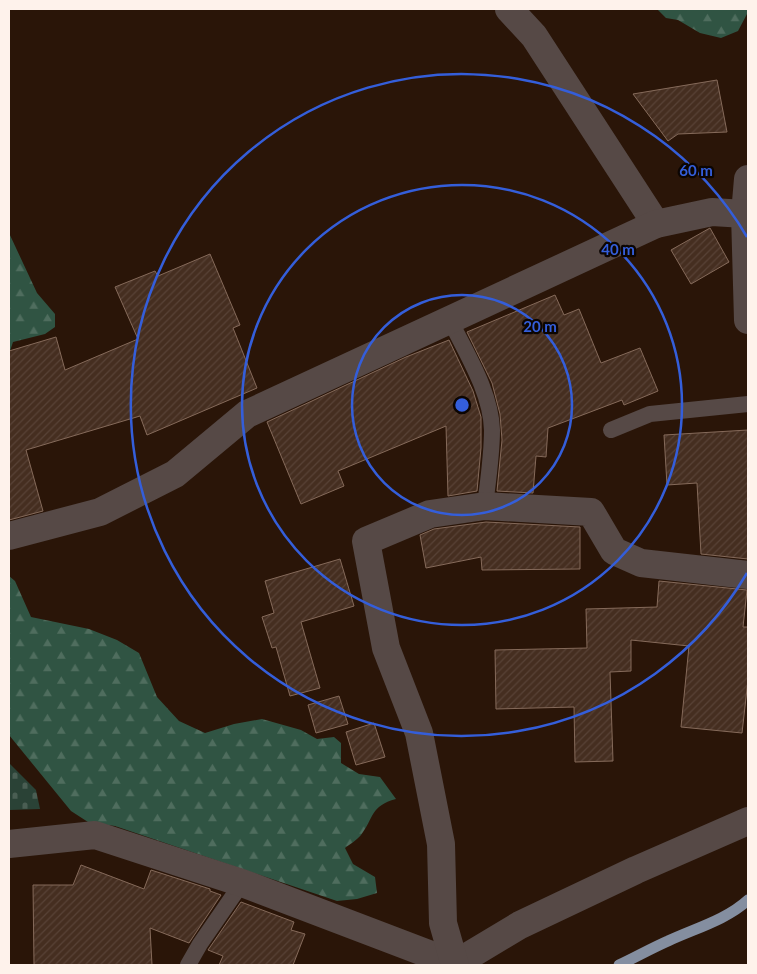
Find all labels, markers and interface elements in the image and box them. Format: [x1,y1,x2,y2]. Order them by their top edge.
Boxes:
text: 60 m [679,161,713,179]
text: 40 m [601,240,635,258]
text: 20 m [523,317,557,335]
centre of rings [453,396,471,414]

